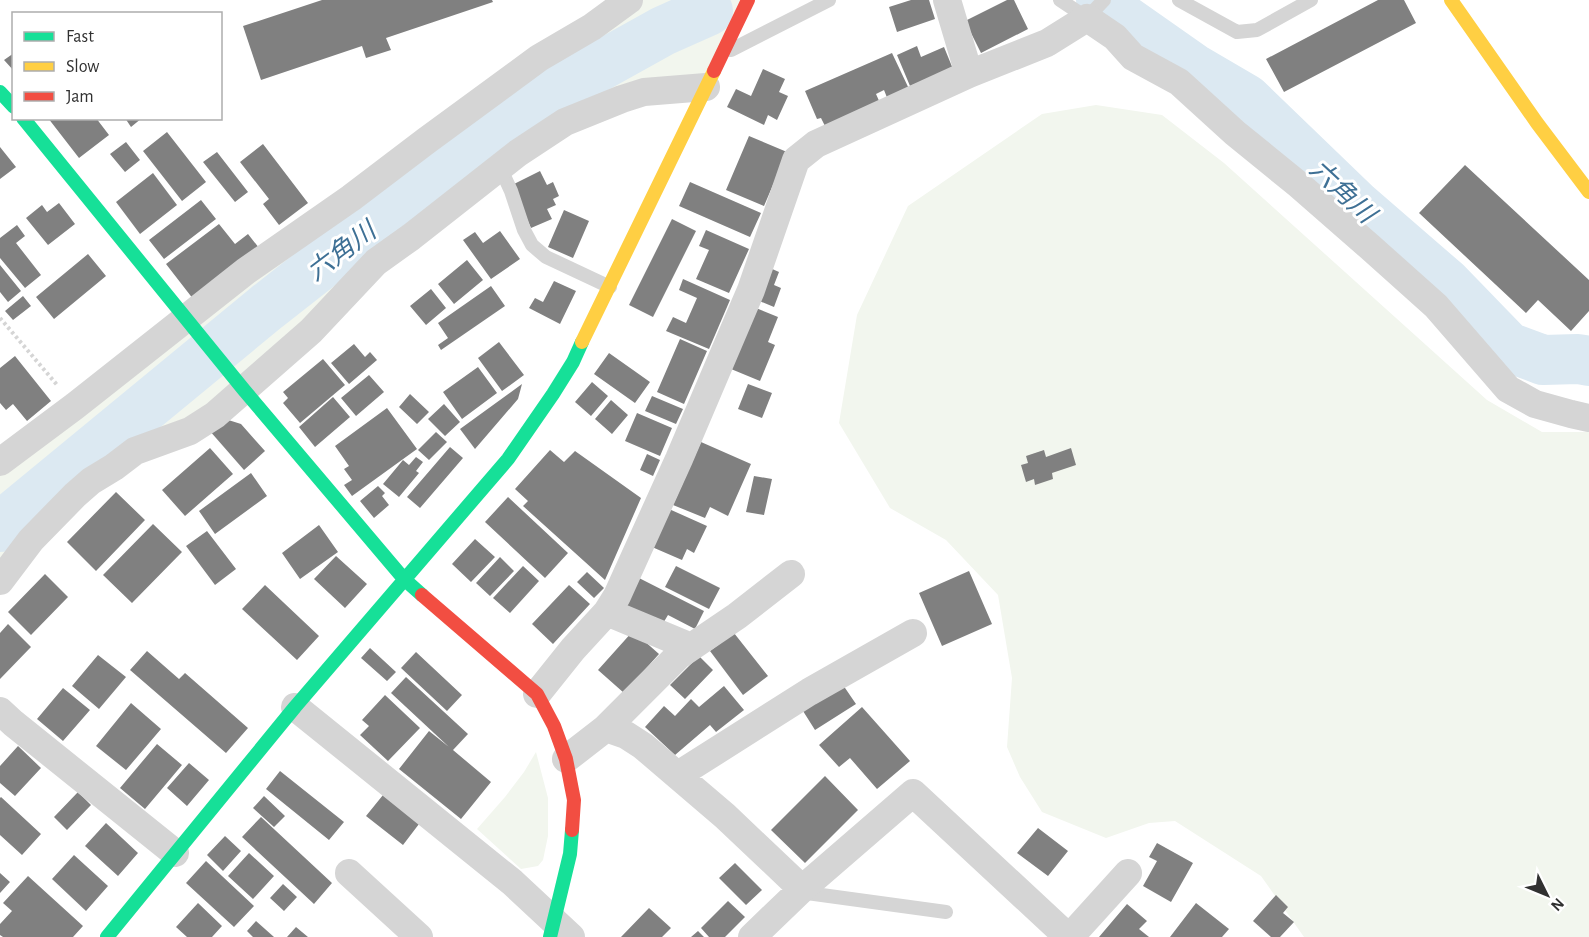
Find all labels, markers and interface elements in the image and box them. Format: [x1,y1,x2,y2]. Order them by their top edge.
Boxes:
legend [12,12,222,120]
text: Fast [66,28,94,46]
text: Slow [66,58,99,76]
text: Jam [66,88,94,106]
water label: 六角川 [1305,155,1383,230]
water label: 六角川 [302,215,383,286]
north arrow [1517,865,1577,925]
text: N [1548,895,1567,914]

